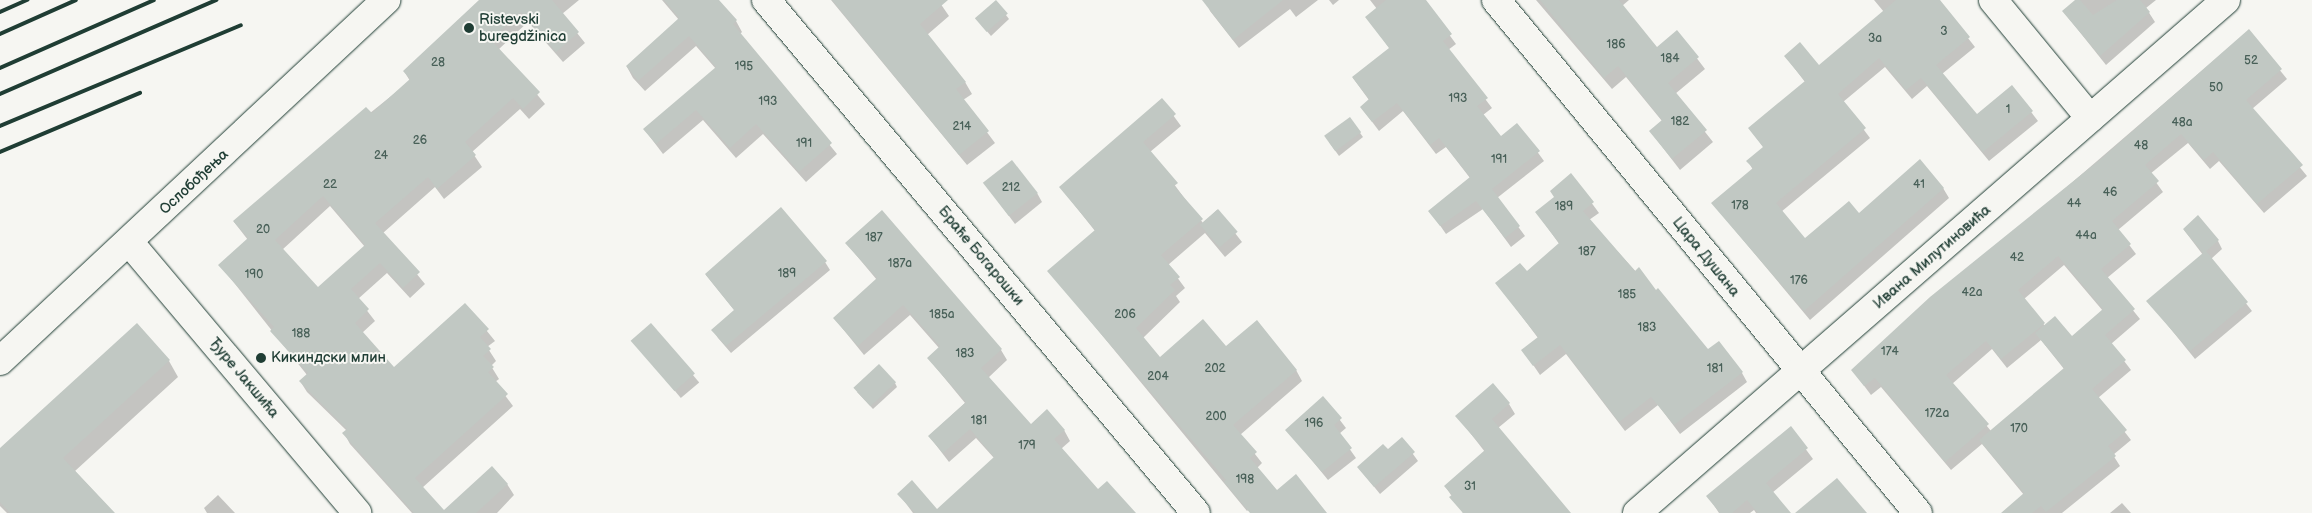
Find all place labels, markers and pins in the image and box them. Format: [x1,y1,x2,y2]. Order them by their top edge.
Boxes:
place label: Ristevski buregdžinica [479,10,566,45]
marker: Ristevski buregdžinica [463,22,475,34]
place label: Кикиндски млин [271,349,386,367]
marker: Кикиндски млин [255,352,267,364]

